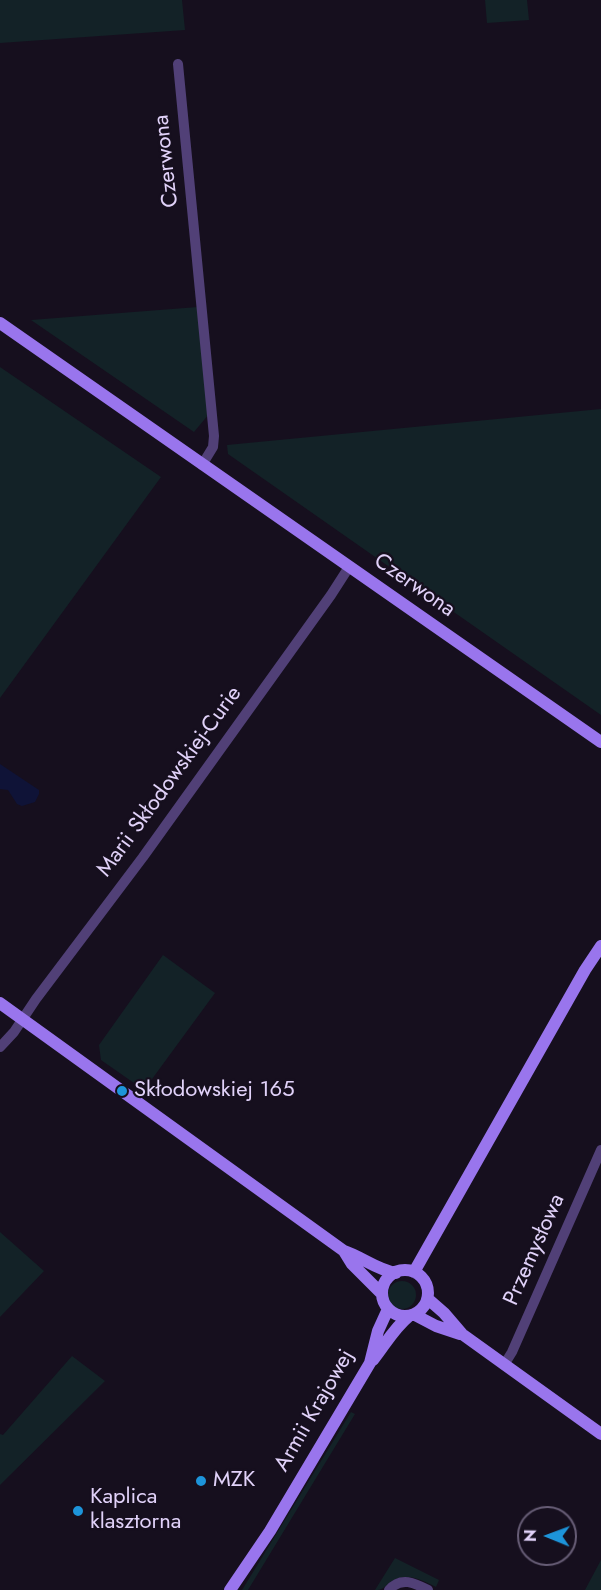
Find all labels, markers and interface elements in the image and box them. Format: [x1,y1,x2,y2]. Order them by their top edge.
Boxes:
street label: Czerwona [149,113,185,209]
street label: Czerwona [368,548,460,624]
street label: Marii Skłodowskiej-Curie [92,682,248,882]
place label: Skłodowskiej 165 [134,1078,295,1104]
marker: Skłodowskiej 165 [115,1084,129,1098]
street label: Przemysłowa [499,1190,571,1310]
street label: Armii Krajowej [269,1345,361,1477]
place label: MZK [213,1468,255,1494]
marker: MZK [194,1474,208,1488]
place label: Kaplica klasztorna [90,1485,181,1536]
marker: Kaplica klasztorna [71,1504,85,1518]
north arrow [517,1506,577,1566]
text: N [519,1529,542,1542]

